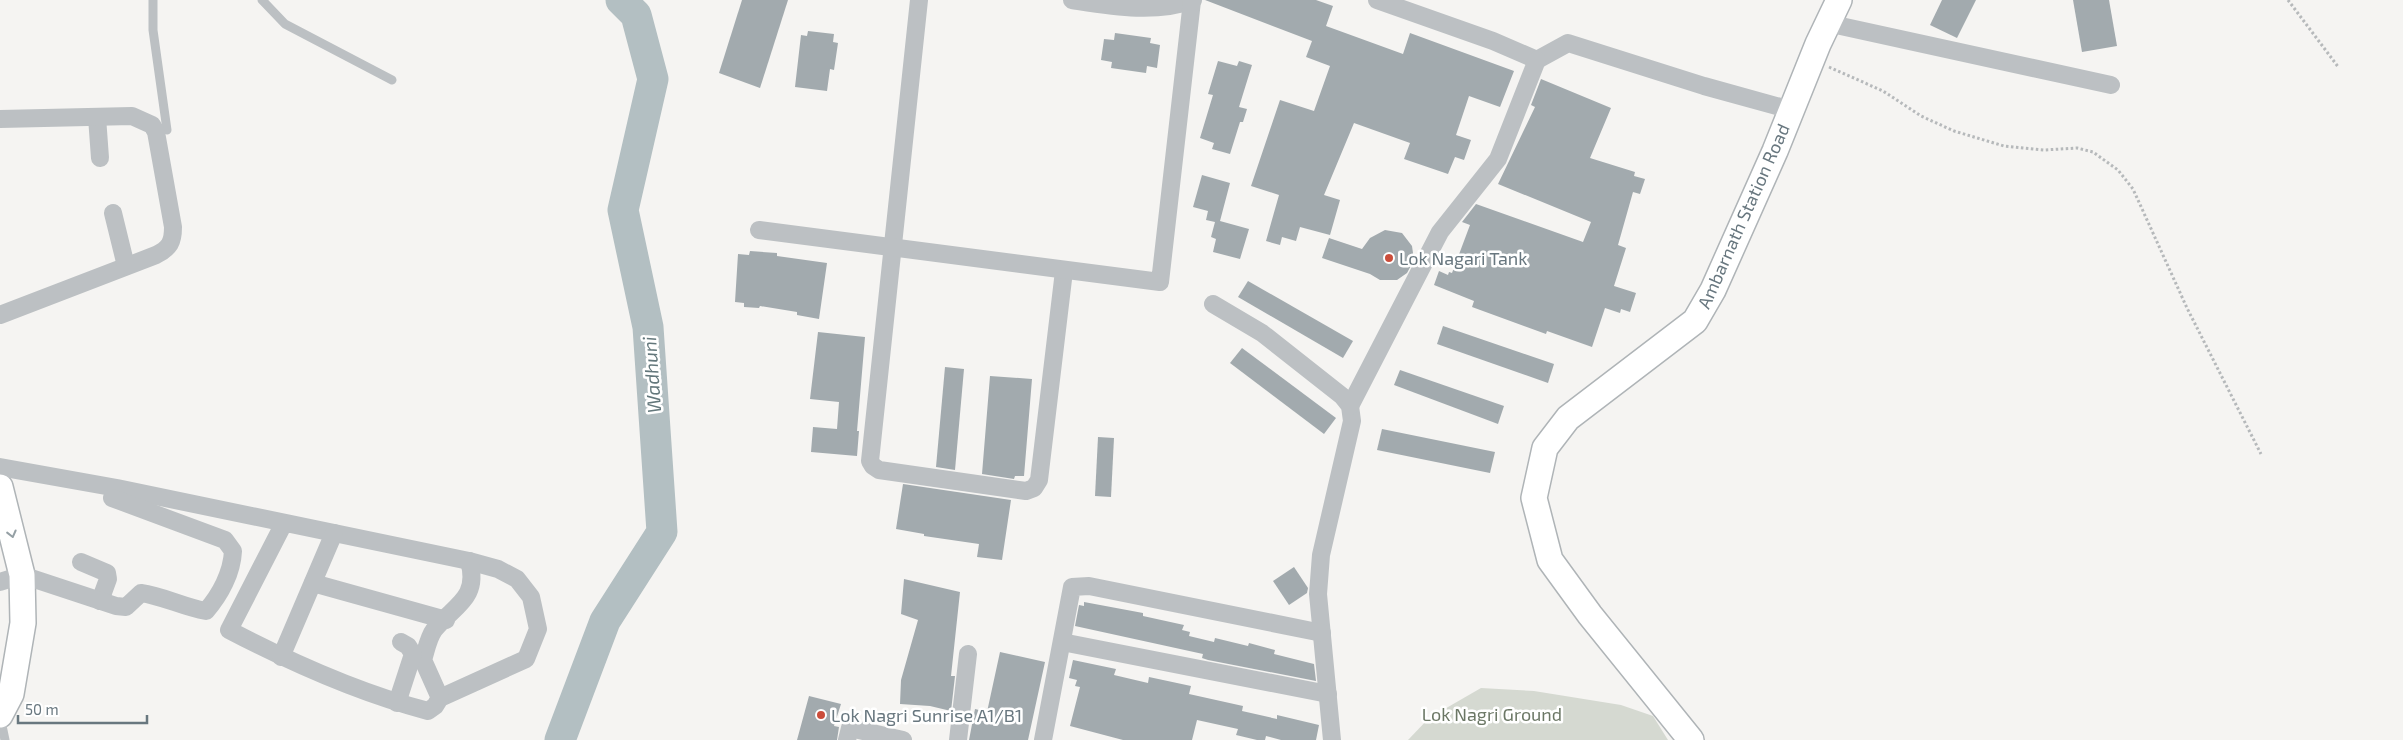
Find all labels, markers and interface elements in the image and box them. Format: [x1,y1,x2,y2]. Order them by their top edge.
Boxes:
street label: Ambarnath Station Road [1692,120,1794,312]
place label: Lok Nagari Tank [1399,247,1527,269]
marker: Lok Nagari Tank [1383,252,1395,264]
water label: Wadhuni [637,336,665,414]
one-way arrow [6,530,16,538]
scale bar [18,692,146,724]
text: 50 m [25,700,59,718]
park label: Lok Nagri Ground [1422,703,1562,725]
place label: Lok Nagri Sunrise A1/B1 [831,704,1022,726]
marker: Lok Nagri Sunrise A1/B1 [815,709,827,721]

